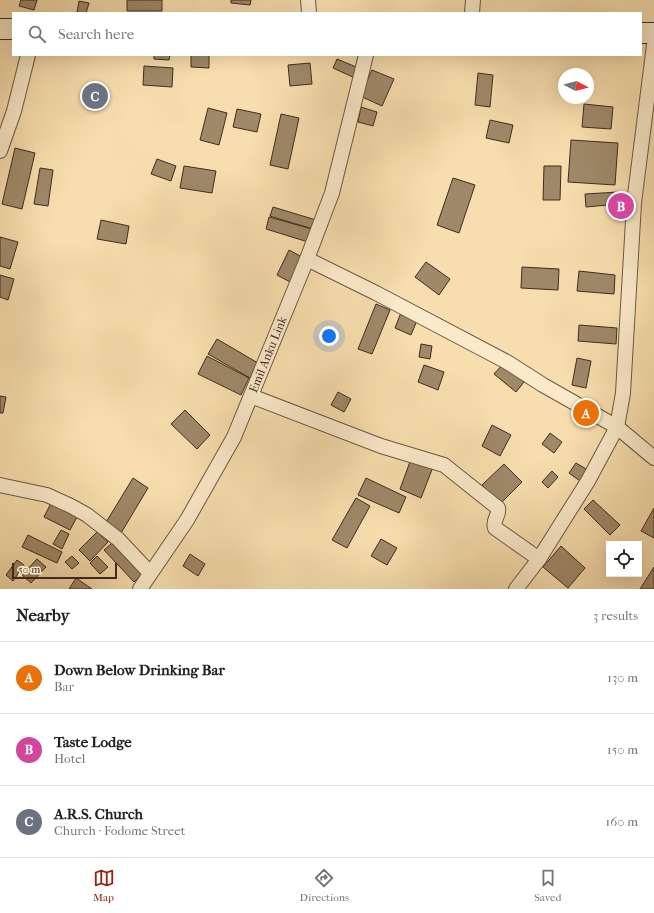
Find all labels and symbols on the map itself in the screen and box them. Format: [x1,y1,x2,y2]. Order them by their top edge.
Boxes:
north arrow [558,68,594,104]
pin: C [82,81,108,111]
pin: B [608,191,634,221]
street label: Emil Anku Link [246,314,290,395]
your location [319,326,339,346]
pin: A [573,398,599,428]
scale bar [12,561,117,580]

